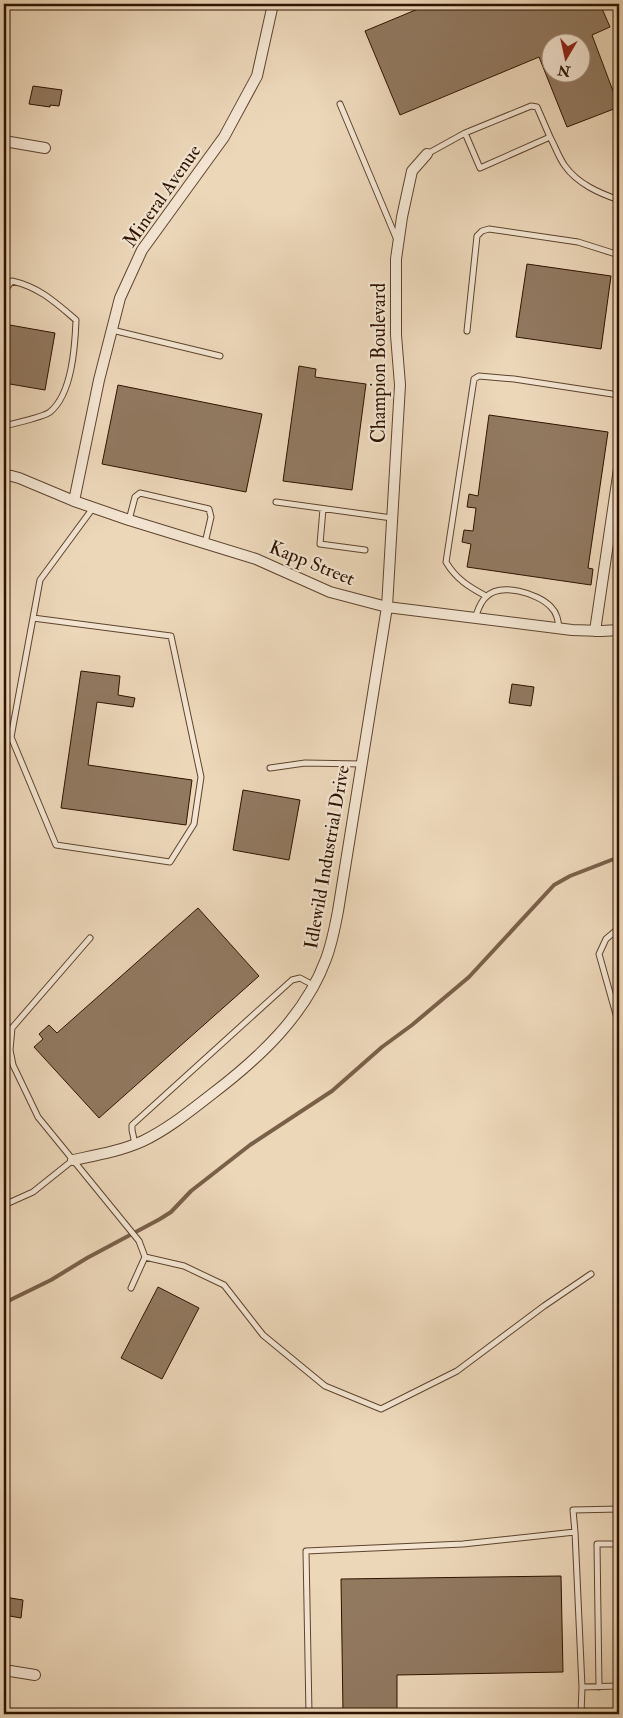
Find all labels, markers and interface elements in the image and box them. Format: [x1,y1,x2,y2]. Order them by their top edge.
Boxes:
north arrow [540,32,590,82]
text: N [556,61,573,80]
street label: Mineral Avenue [118,140,206,252]
street label: Champion Boulevard [367,282,392,443]
street label: Kapp Street [265,535,358,592]
street label: Idlewild Industrial Drive [299,763,355,951]

